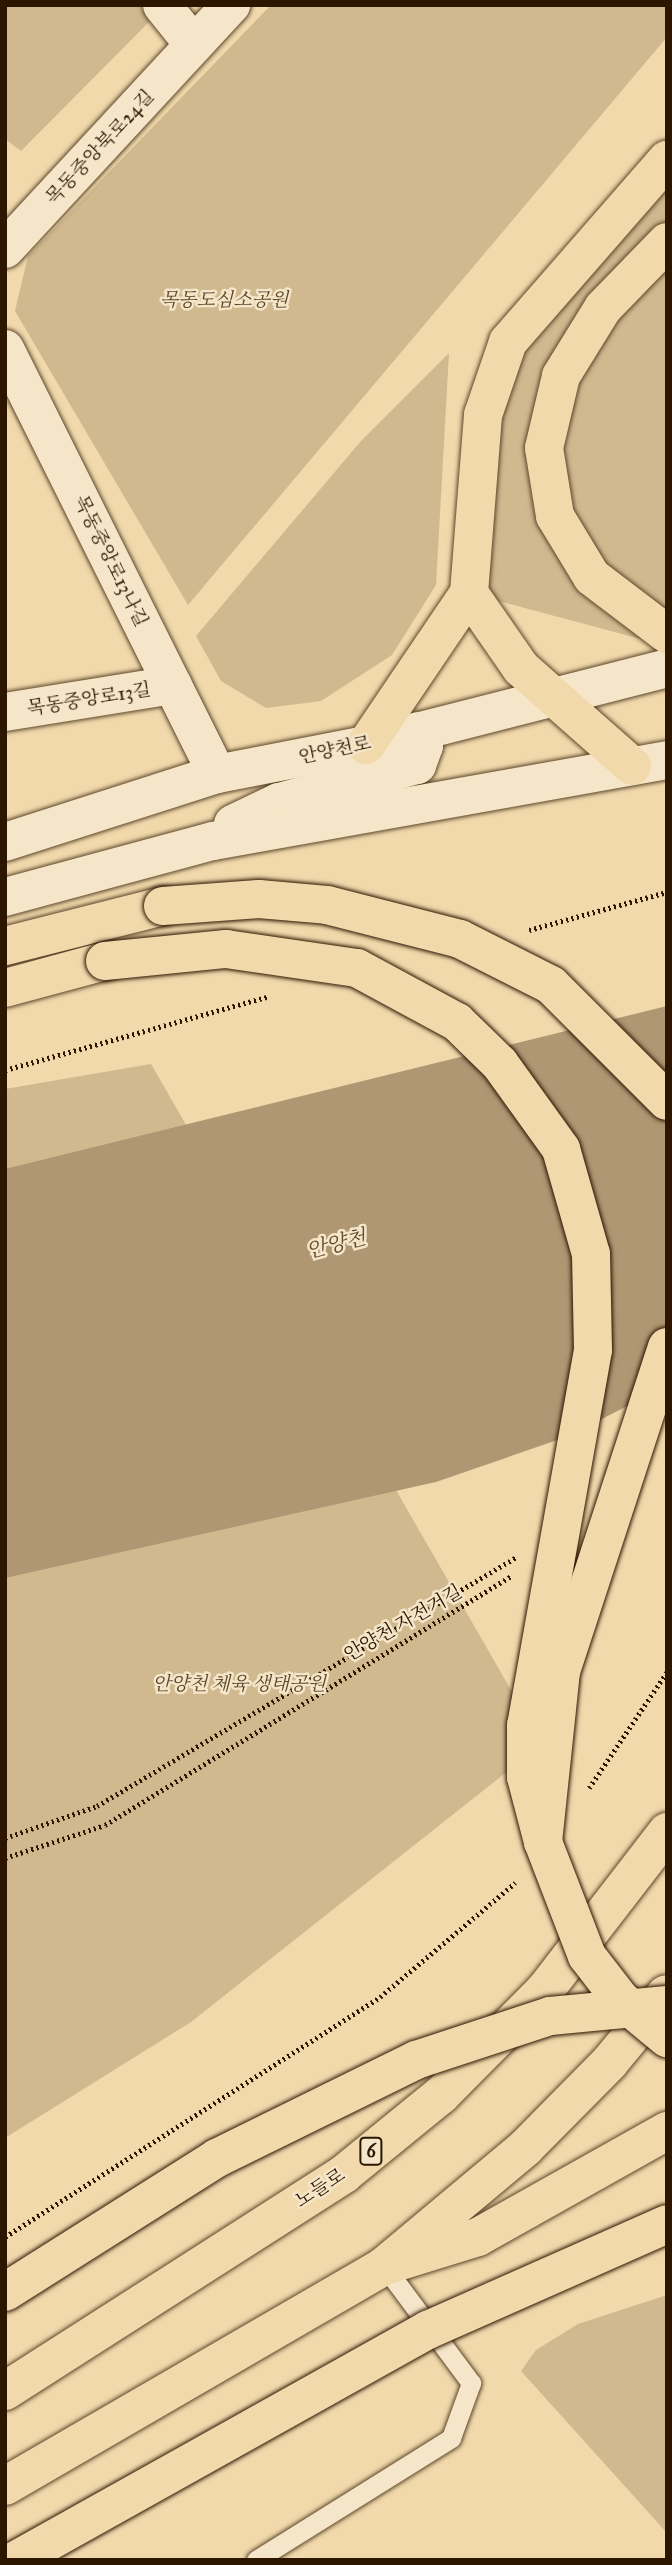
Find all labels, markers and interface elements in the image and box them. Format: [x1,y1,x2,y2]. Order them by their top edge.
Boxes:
street label: 목동중앙북로24길 [41,85,159,209]
park label: 목동도심소공원 [160,289,288,311]
street label: 목동중앙로13나길 [69,491,153,631]
street label: 목동중앙로13길 [25,678,153,720]
street label: 안양천로 [297,731,373,769]
water label: 안양천 [303,1224,369,1264]
street label: 안양천 자전거길 [340,1580,466,1666]
park label: 안양천 체육 생태공원 [152,1673,326,1695]
road number: 6 [359,2136,383,2166]
street label: 노들로 [291,2163,349,2213]

